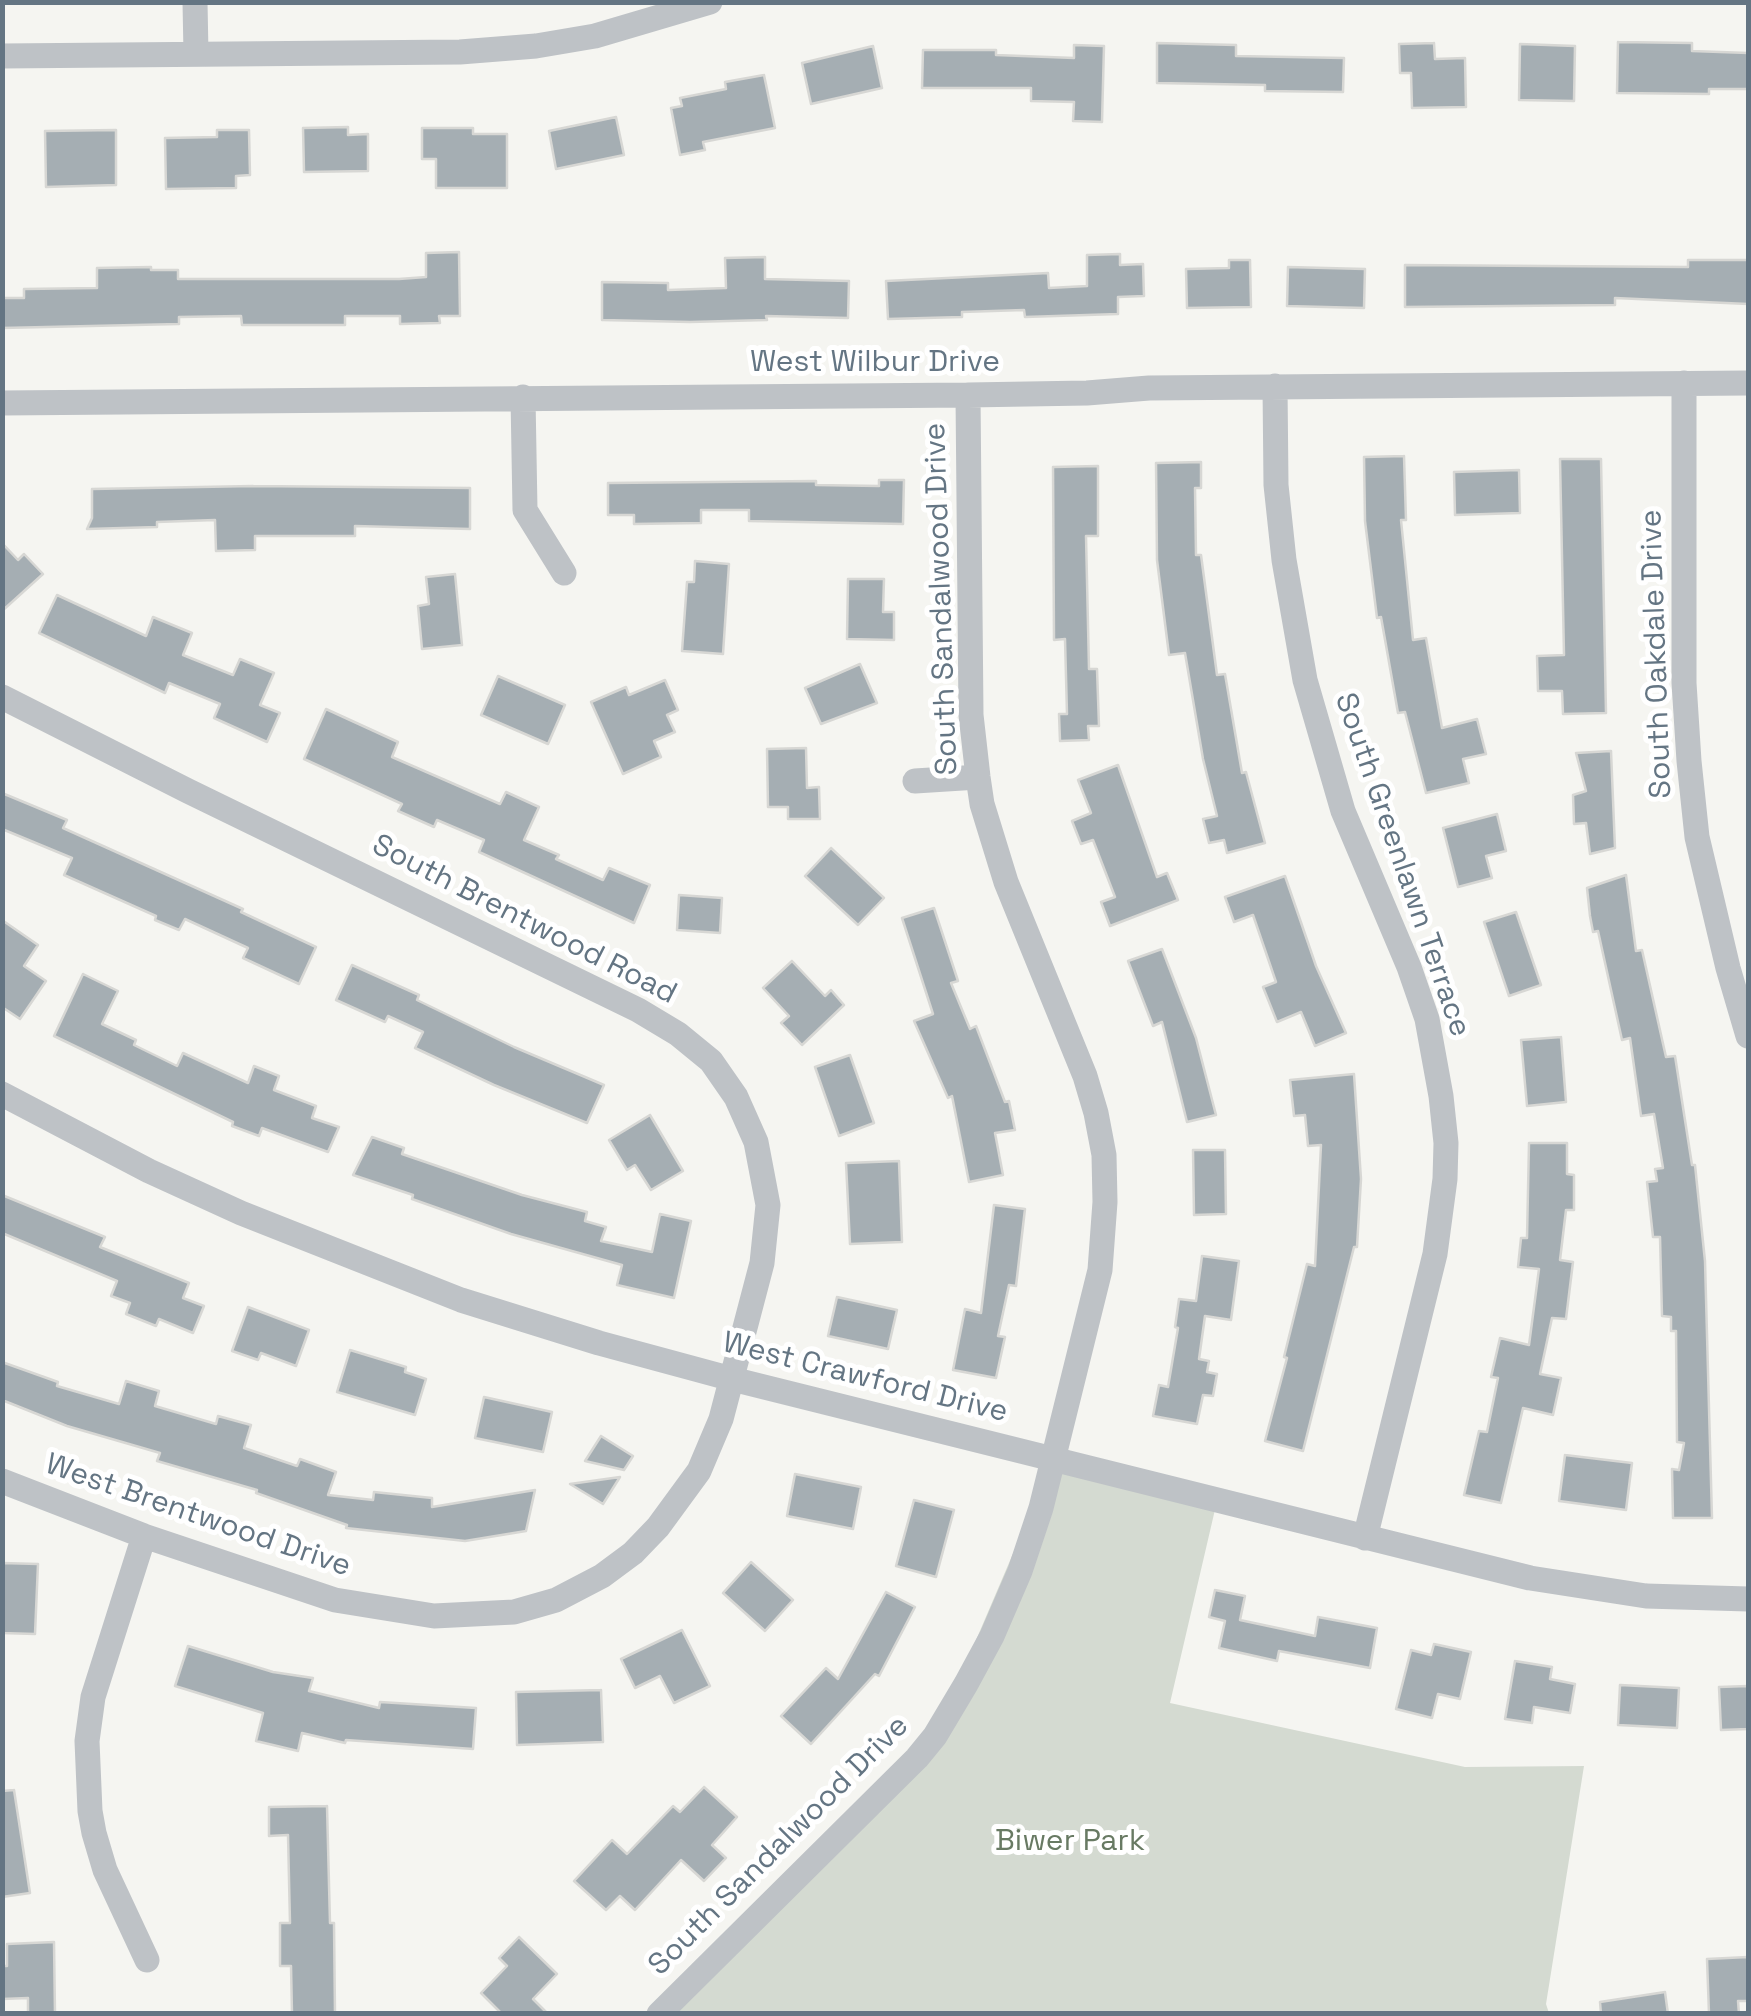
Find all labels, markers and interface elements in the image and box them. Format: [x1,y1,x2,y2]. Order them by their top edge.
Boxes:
street label: West Wilbur Drive [750,345,1000,381]
street label: South Sandalwood Drive [918,422,966,776]
street label: South Oakdale Drive [1634,509,1680,799]
street label: South Greenlawn Terrace [1326,688,1478,1042]
street label: South Brentwood Road [366,828,682,1012]
street label: West Crawford Drive [719,1325,1011,1431]
street label: West Brentwood Drive [41,1447,355,1585]
street label: South Sandalwood Drive [642,1709,916,1983]
park label: Biwer Park [995,1824,1145,1860]

